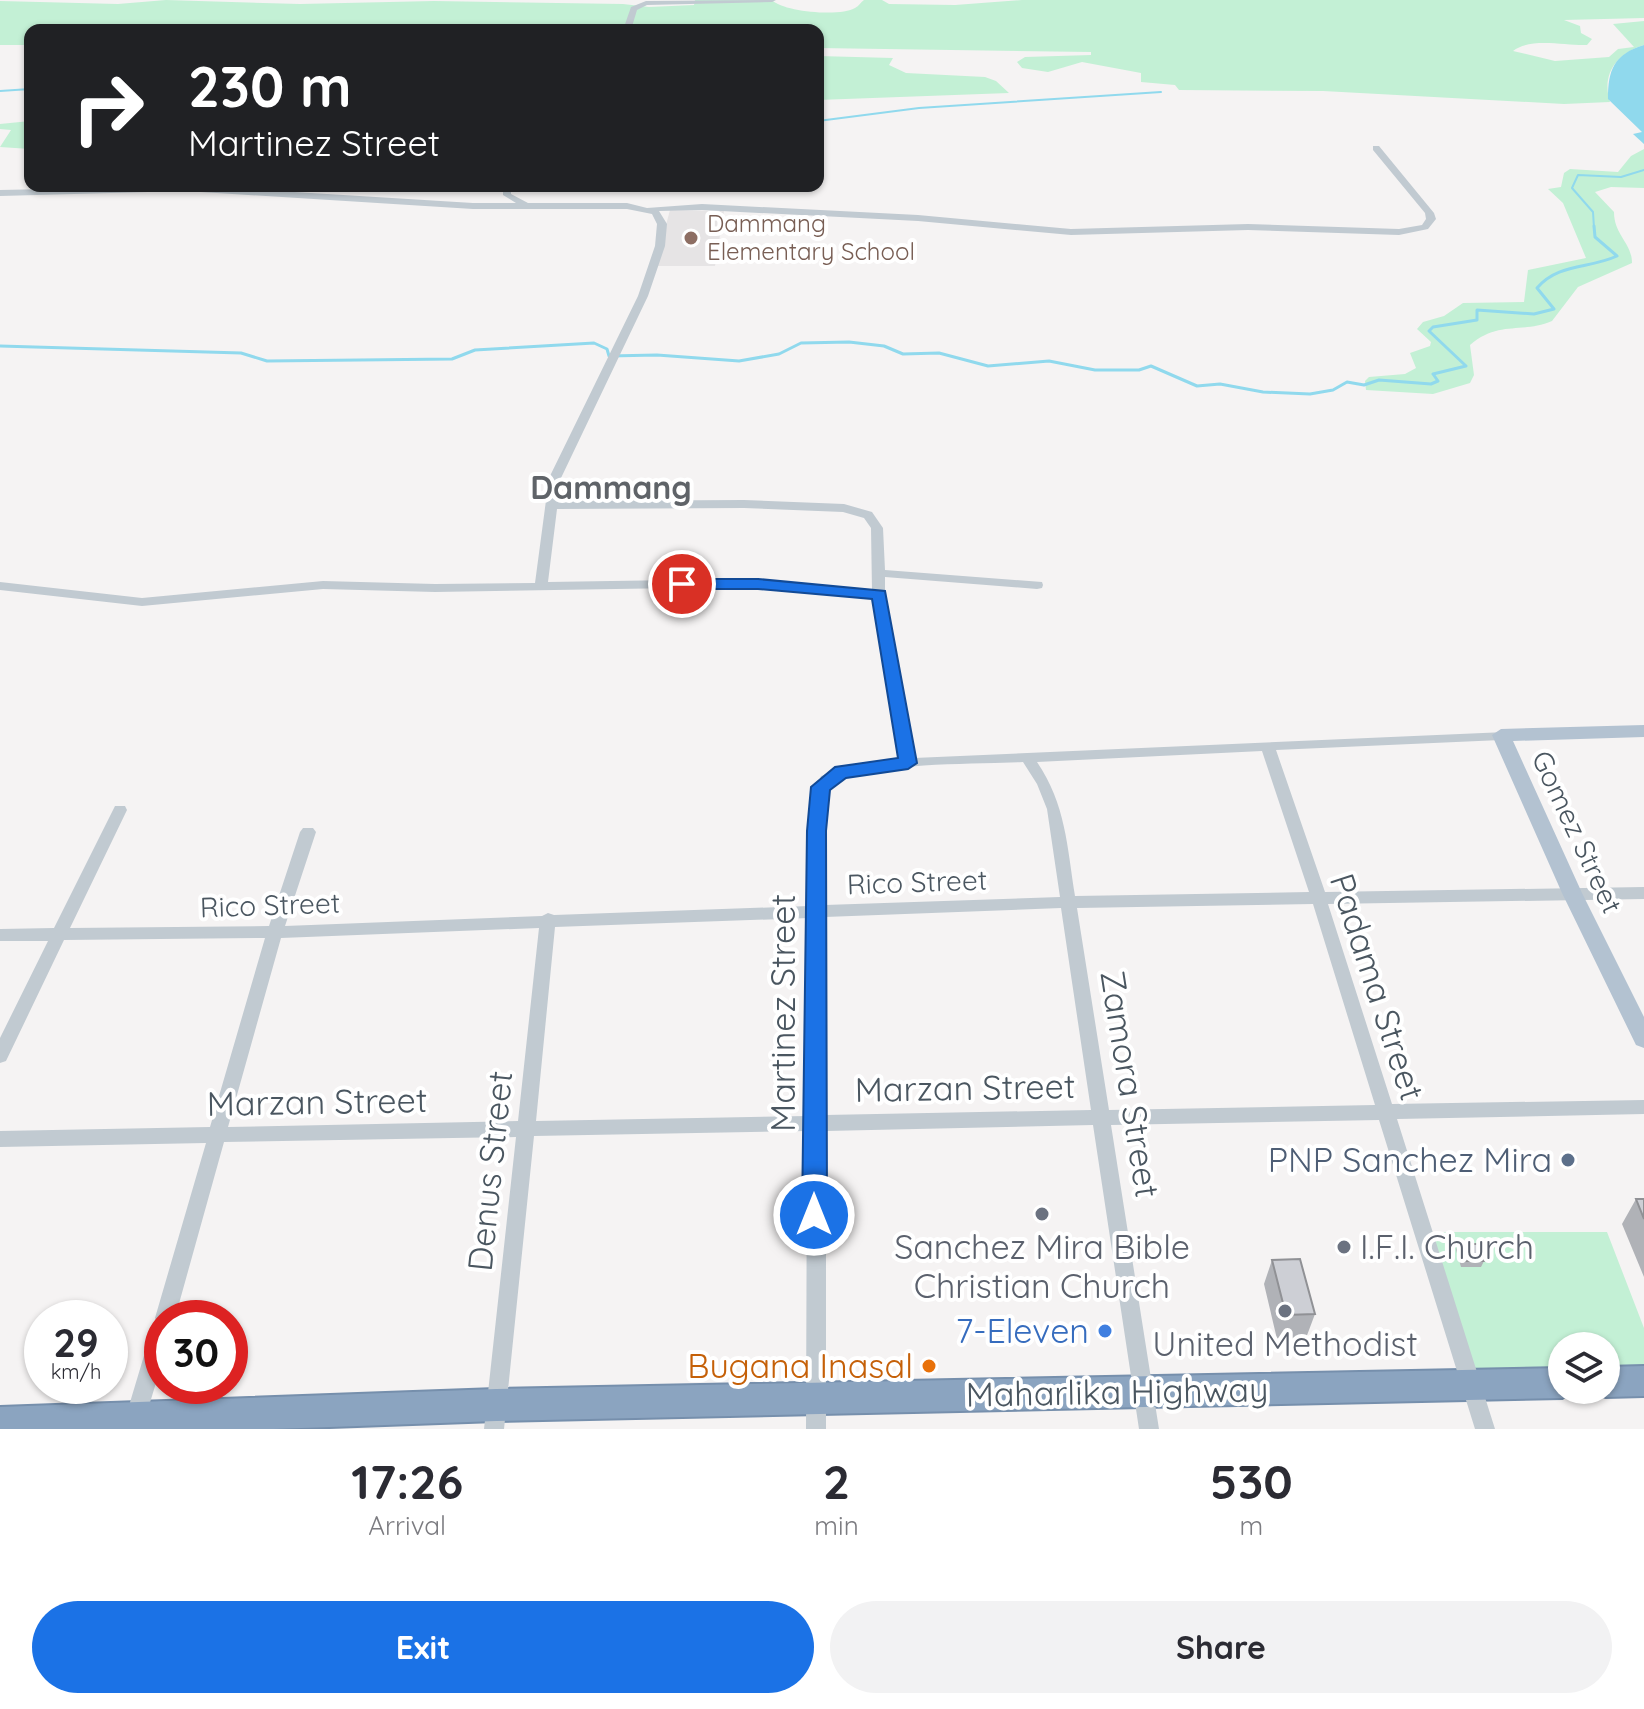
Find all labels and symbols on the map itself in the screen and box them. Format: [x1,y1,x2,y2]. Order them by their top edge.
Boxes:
place label: Dammang Elementary School [707,208,915,266]
marker: Dammang Elementary School [682,229,700,247]
district label: Dammang [530,467,692,507]
pin [648,550,716,618]
street label: Gomez Street [1525,745,1630,919]
street label: Rico Street [846,862,988,901]
street label: Padama Street [1321,868,1434,1106]
street label: Rico Street [199,885,341,924]
street label: Martinez Street [761,894,804,1132]
street label: Zamora Street [1091,967,1170,1201]
street label: Marzan Street [854,1064,1076,1111]
street label: Denus Street [458,1069,521,1273]
street label: Marzan Street [206,1078,428,1125]
place label: PNP Sanchez Mira [1268,1138,1552,1181]
marker: PNP Sanchez Mira [1559,1151,1577,1169]
position arrow [772,1173,856,1257]
marker: Sanchez Mira Bible Christian Church [1033,1205,1051,1223]
place label: Sanchez Mira Bible Christian Church [894,1225,1190,1307]
place label: I.F.I. Church [1360,1225,1534,1268]
marker: I.F.I. Church [1335,1238,1353,1256]
speed limit sign: 30 [144,1300,248,1404]
marker: United Methodist [1276,1302,1294,1320]
place label: 7-Eleven [956,1309,1089,1352]
marker: 7-Eleven [1096,1322,1114,1340]
place label: United Methodist [1152,1322,1418,1365]
place label: Bugana Inasal [687,1344,913,1387]
marker: Bugana Inasal [920,1357,938,1375]
street label: Maharlika Highway [965,1367,1269,1416]

